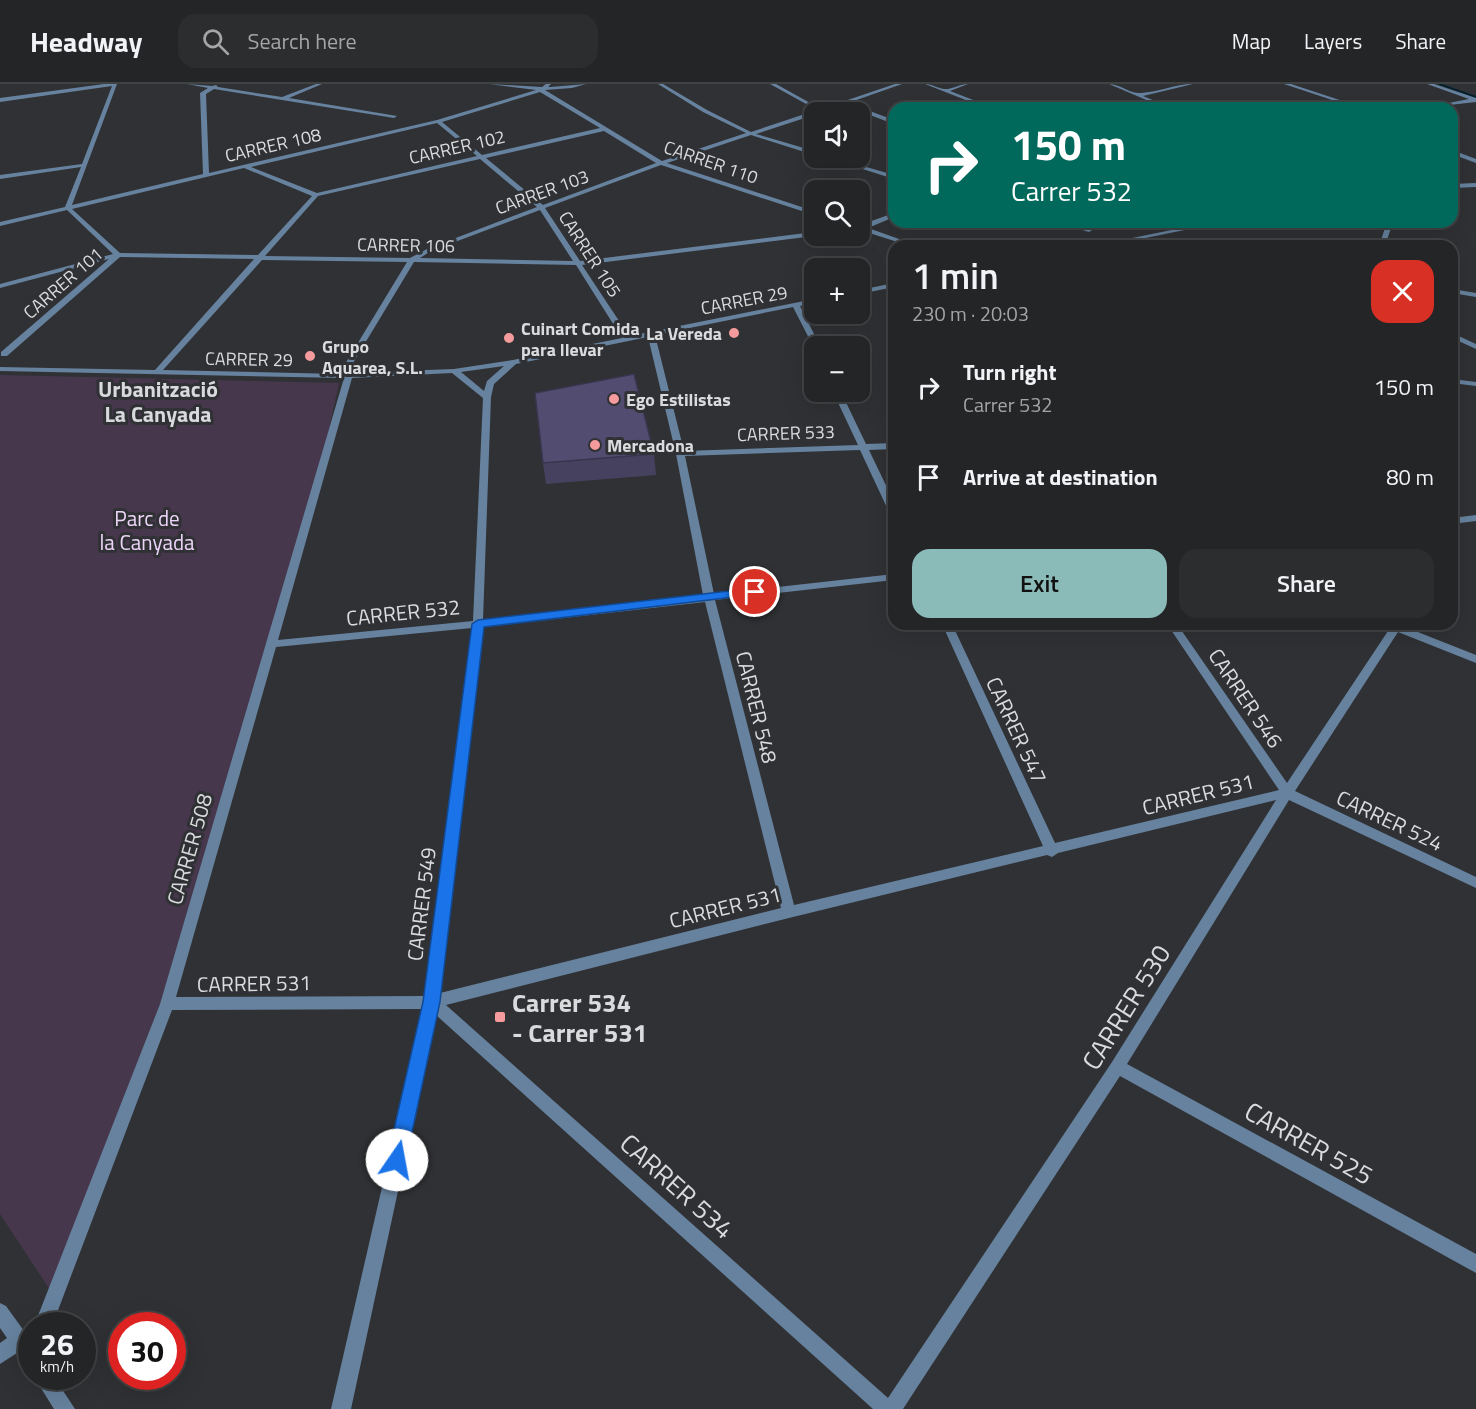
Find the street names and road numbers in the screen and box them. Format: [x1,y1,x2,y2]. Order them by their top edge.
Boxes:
street label: CARRER 108 [222,121,324,169]
street label: CARRER 102 [406,123,508,171]
street label: CARRER 110 [660,133,762,191]
street label: CARRER 103 [491,163,593,221]
street label: CARRER 105 [552,206,628,302]
street label: CARRER 106 [357,231,455,259]
street label: CARRER 101 [17,241,109,325]
street label: CARRER 29 [698,278,790,322]
street label: CARRER 29 [205,345,293,373]
street label: CARRER 533 [737,418,835,448]
street label: CARRER 532 [345,590,461,634]
street label: CARRER 546 [1201,642,1291,754]
street label: CARRER 548 [728,648,786,767]
street label: CARRER 547 [978,671,1056,789]
street label: CARRER 531 [1139,765,1257,823]
street label: CARRER 524 [1331,781,1449,859]
street label: CARRER 508 [158,789,220,908]
street label: CARRER 549 [398,845,444,963]
street label: CARRER 531 [666,878,784,936]
street label: CARRER 530 [1072,937,1180,1077]
street label: CARRER 531 [197,966,311,1000]
street label: CARRER 525 [1238,1092,1380,1194]
street label: CARRER 534 [611,1124,743,1248]

